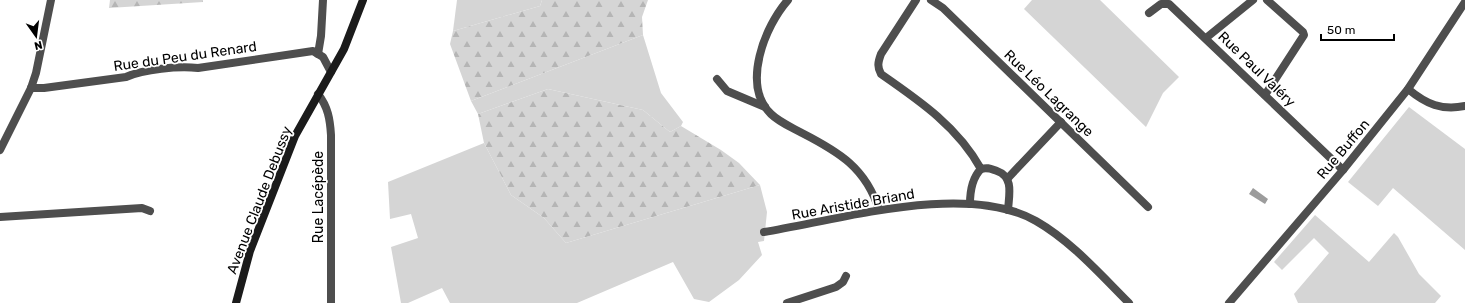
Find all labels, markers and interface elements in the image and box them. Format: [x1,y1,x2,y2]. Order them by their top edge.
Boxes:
north arrow [16,16,56,56]
scale bar [1321,16,1394,42]
text: 50 m [1327,23,1355,37]
street label: Rue Paul Valéry [1215,28,1299,111]
text: N [33,38,44,53]
street label: Rue du Peu du Renard [112,38,258,75]
street label: Rue Léo Lagrange [1000,46,1097,140]
street label: Rue Buffon [1314,116,1373,183]
street label: Avenue Claude Debussy [223,124,296,276]
street label: Rue Lacépède [310,151,327,243]
street label: Rue Aristide Briand [790,185,916,224]

